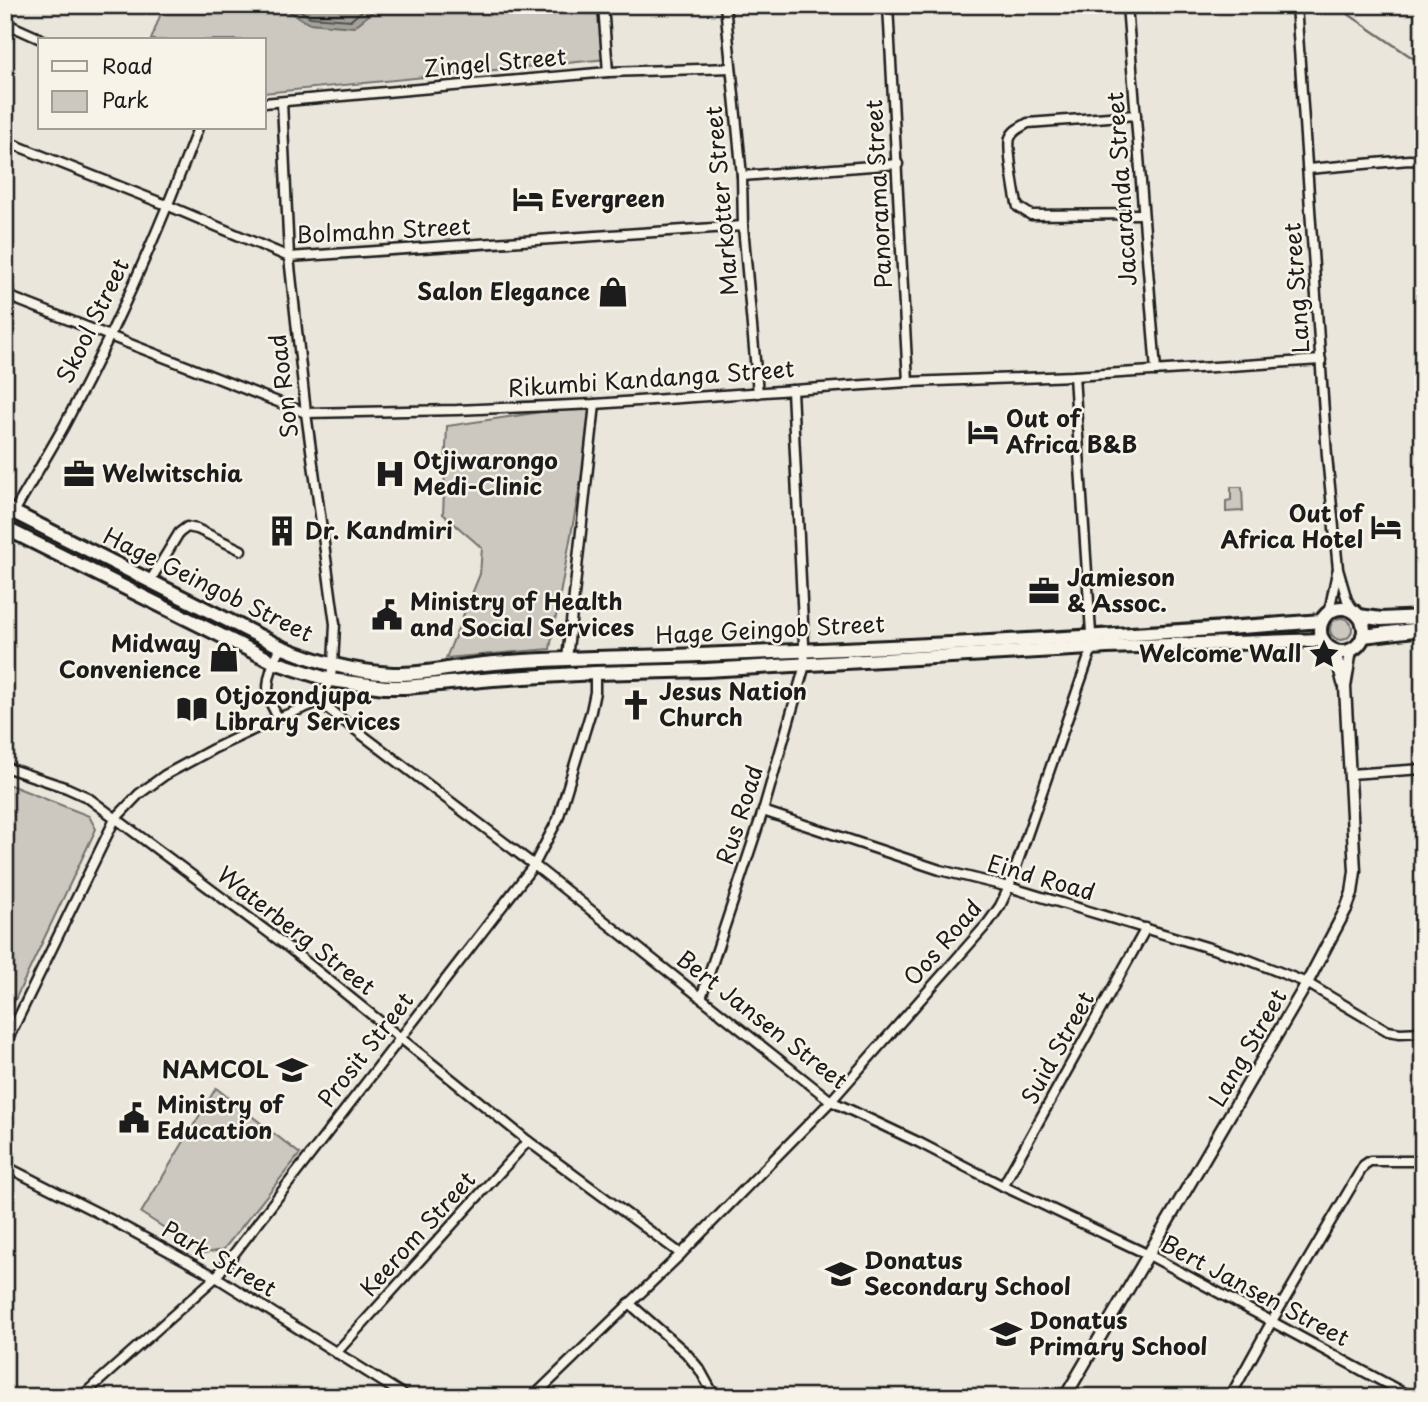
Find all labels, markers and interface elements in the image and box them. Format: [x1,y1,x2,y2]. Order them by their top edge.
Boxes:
legend [38,38,266,130]
street label: Zingel Street [422,38,568,85]
text: Road [102,49,153,81]
text: Park [102,83,149,115]
street label: Jacaranda Street [1096,91,1145,287]
street label: Panorama Street [855,99,900,289]
street label: Markotter Street [695,105,746,297]
place label: Evergreen [551,180,665,215]
hotel icon: Evergreen [511,182,545,216]
street label: Bolmahn Street [294,207,471,252]
street label: Lang Street [1273,222,1318,355]
street label: Skool Street [46,252,137,389]
place label: Salon Elegance [417,273,590,308]
shop icon: Salon Elegance [596,275,630,309]
street label: Son Road [259,332,306,440]
street label: Rikumbi Kandanga Street [506,350,795,405]
place label: Out of Africa B&B [1006,400,1137,461]
hotel icon: Out of Africa B&B [966,415,1000,449]
place label: Otjiwarongo Medi-Clinic [413,442,558,503]
place label: Welwitschia [102,455,243,490]
office icon: Welwitschia [62,457,96,491]
hospital icon: Otjiwarongo Medi-Clinic [373,457,407,491]
place label: Out of Africa Hotel [1221,495,1365,556]
hotel icon: Out of Africa Hotel [1369,510,1403,544]
place label: Dr. Kandmiri [305,512,453,547]
building icon: Dr. Kandmiri [265,514,299,548]
street label: Hage Geingob Street [98,518,320,650]
place label: Jamieson & Assoc. [1067,559,1175,620]
office icon: Jamieson & Assoc. [1027,574,1061,608]
place label: Ministry of Health and Social Services [410,583,634,644]
public building icon: Ministry of Health and Social Services [370,598,404,632]
street label: Hage Geingob Street [654,605,886,652]
place label: Midway Convenience [59,625,201,686]
place label: Welcome Wall [1139,635,1301,670]
place icon: Welcome Wall [1307,637,1341,671]
shop icon: Midway Convenience [207,640,241,674]
place label: Jesus Nation Church [659,673,807,734]
place label: Otjozondjupa Library Services [215,677,400,738]
church icon: Jesus Nation Church [619,688,653,722]
library icon: Otjozondjupa Library Services [175,692,209,726]
street label: Rus Road [706,760,771,869]
street label: Eind Road [983,845,1099,909]
street label: Waterberg Street [210,857,384,1003]
street label: Oos Road [894,891,989,993]
street label: Bert Jansen Street [670,941,856,1097]
street label: Lang Street [1199,982,1295,1113]
street label: Prosit Street [308,984,421,1114]
street label: Suid Street [1011,985,1102,1110]
place label: NAMCOL [162,1051,269,1086]
school or university icon: NAMCOL [275,1053,309,1087]
place label: Ministry of Education [157,1086,285,1147]
public building icon: Ministry of Education [117,1101,151,1135]
street label: Keerom Street [351,1162,483,1304]
street label: Park Street [156,1211,283,1305]
street label: Bert Jansen Street [1155,1225,1356,1354]
place label: Donatus Secondary School [864,1242,1071,1303]
school or university icon: Donatus Secondary School [824,1257,858,1291]
place label: Donatus Primary School [1029,1302,1207,1363]
school or university icon: Donatus Primary School [989,1317,1023,1351]

